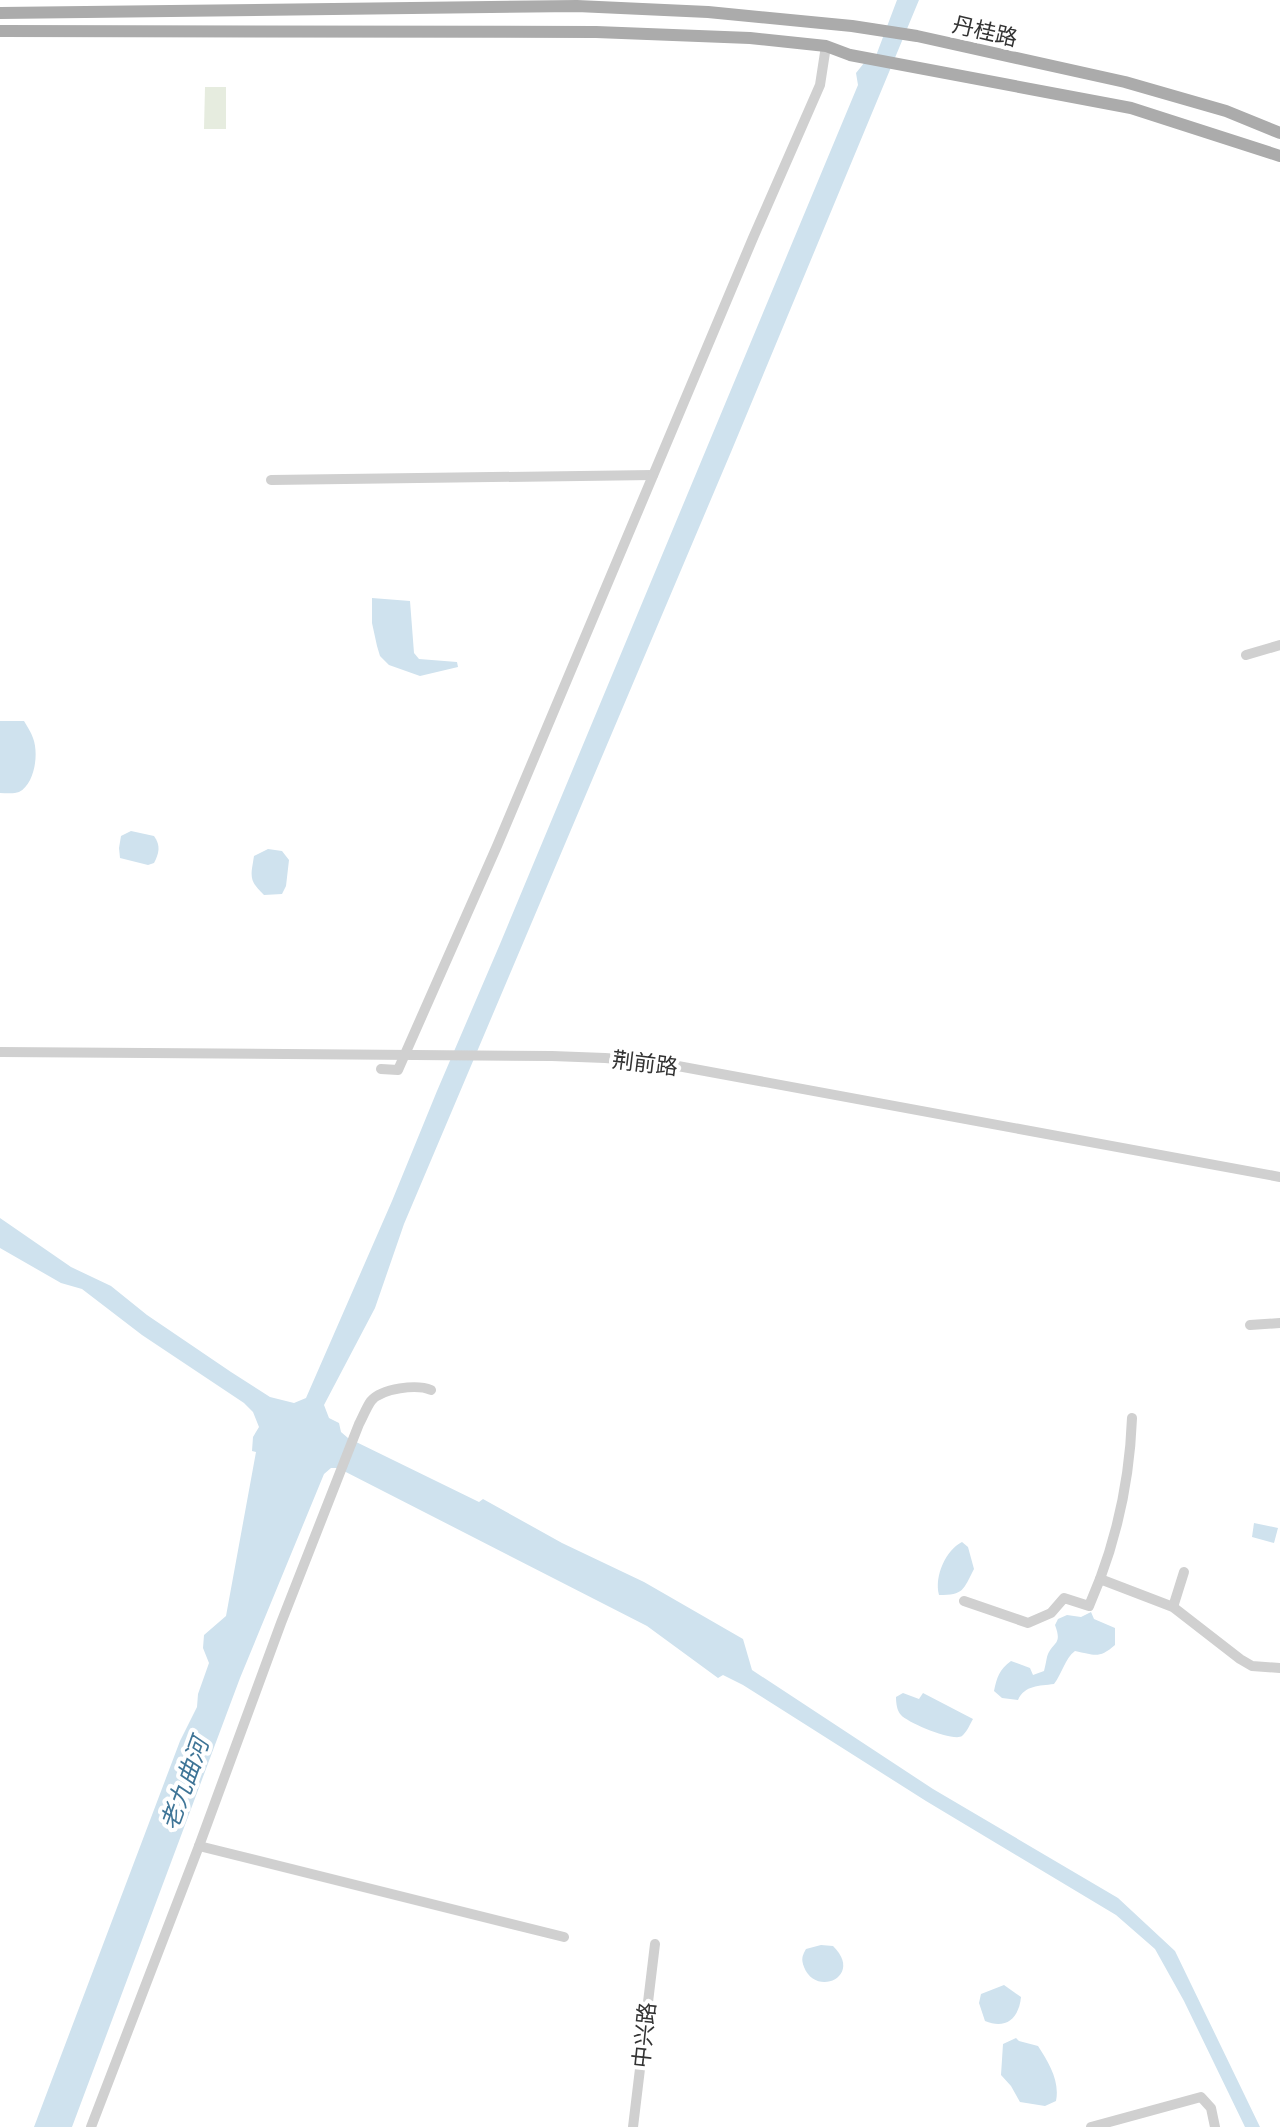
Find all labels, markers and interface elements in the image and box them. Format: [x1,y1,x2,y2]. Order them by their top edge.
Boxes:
street label: 丹桂路 [950,11,1020,52]
street label: 荆前路 [611,1046,679,1081]
water label: 老九曲河 [154,1730,216,1834]
street label: 中兴路 [628,2001,661,2069]

